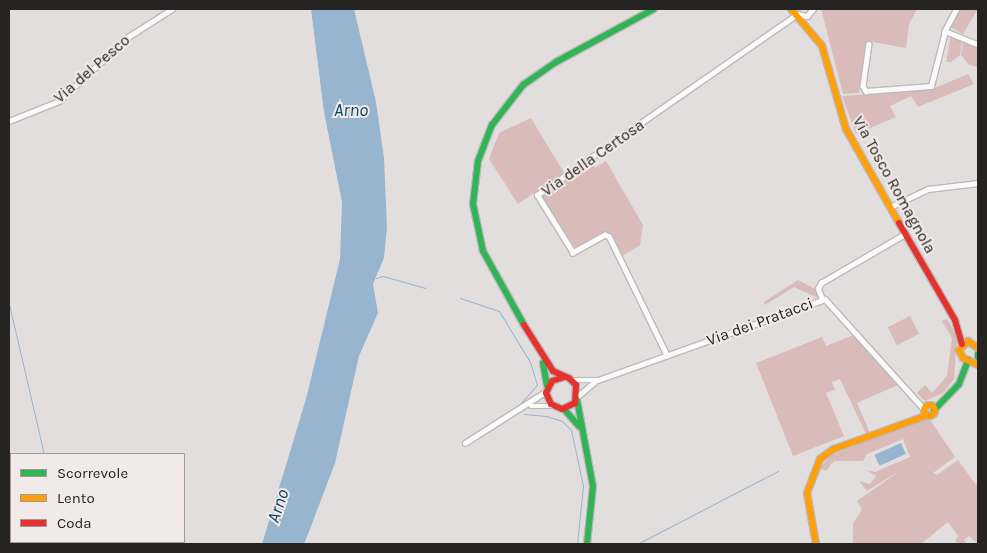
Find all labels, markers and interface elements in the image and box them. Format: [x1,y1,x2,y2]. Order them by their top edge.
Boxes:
street label: Via del Pesco [50,31,134,107]
water label: Arno [334,99,368,121]
street label: Via Tosco Romagnola [848,113,940,257]
street label: Via della Certosa [538,115,648,201]
street label: Via dei Pratacci [704,294,816,350]
legend [10,453,185,543]
text: Scorrevole [57,464,128,482]
water label: Arno [262,486,294,526]
text: Lento [57,489,95,507]
text: Coda [57,514,92,532]

